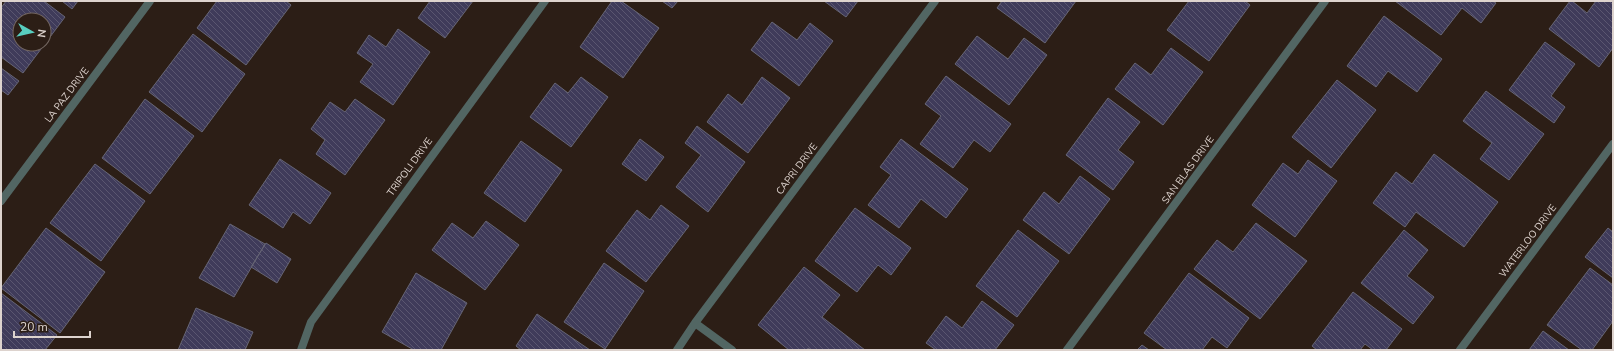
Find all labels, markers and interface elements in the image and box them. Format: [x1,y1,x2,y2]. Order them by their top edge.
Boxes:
north arrow [12,12,52,52]
text: N [33,28,49,38]
street label: LA PAZ DRIVE [42,64,92,125]
street label: SAN BLAS DRIVE [1159,133,1217,207]
street label: TRIPOLI DRIVE [384,135,436,199]
street label: CAPRI DRIVE [773,140,821,198]
street label: WATERLOO DRIVE [1496,202,1560,280]
scale bar [14,313,90,339]
text: 20 m [20,319,48,335]

